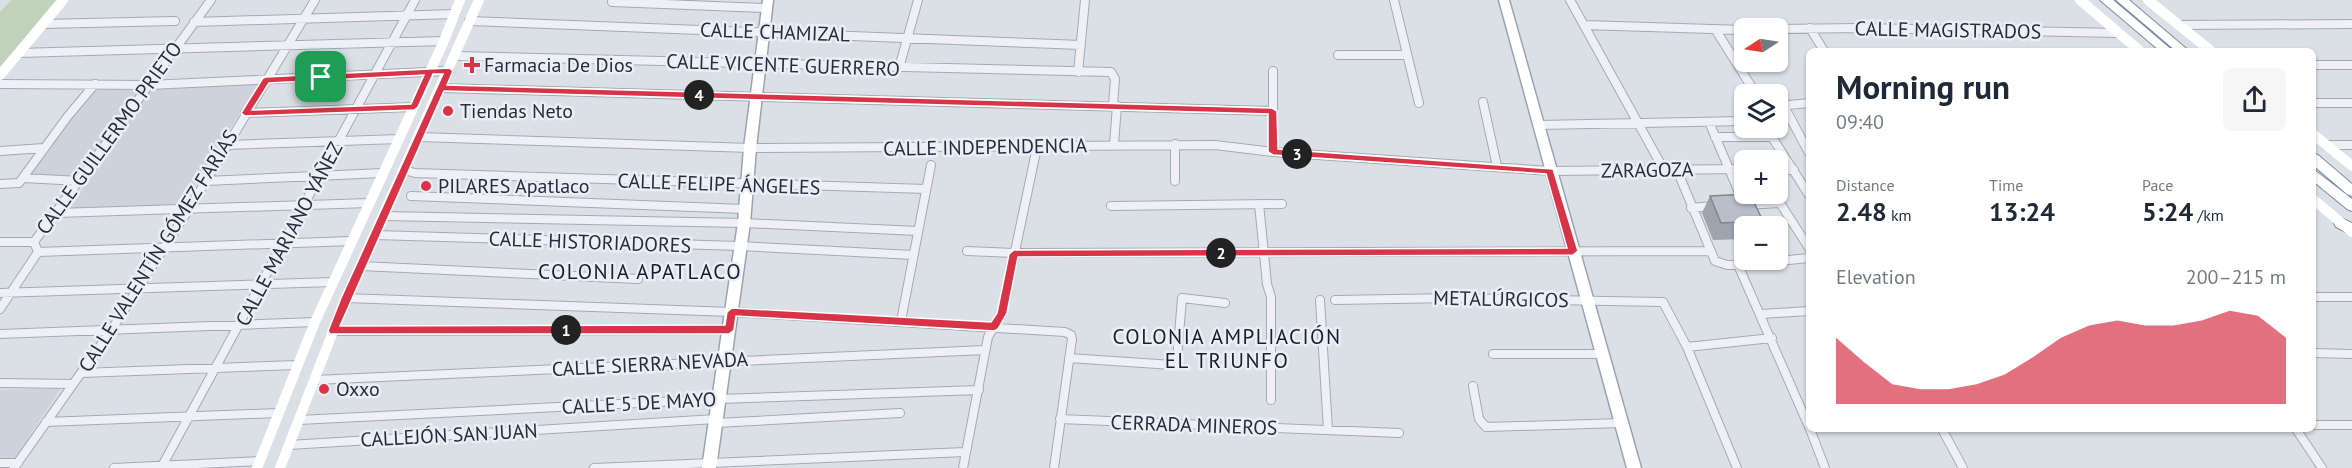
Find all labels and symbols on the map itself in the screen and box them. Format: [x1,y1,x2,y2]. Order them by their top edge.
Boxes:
street label: CALLE MAGISTRADOS [1855,15,2041,45]
street label: CALLE CHAMIZAL [700,16,850,48]
north arrow [1734,18,1788,72]
street label: CALLE GUILLERMO PRIETO [30,37,188,239]
street label: CALLE VICENTE GUERRERO [666,48,900,82]
pin [295,51,346,102]
place label: Farmacia De Dios [484,52,633,78]
marker: Farmacia De Dios [465,58,479,72]
pin: 4 [684,80,714,110]
place label: Tiendas Neto [460,98,573,124]
marker: Tiendas Neto [441,104,455,118]
street label: CALLE VALENTÍN GÓMEZ FARÍAS [73,125,243,377]
street label: CALLE INDEPENDENCIA [883,132,1087,162]
street label: CALLE MARIANO YÁÑEZ [229,137,349,330]
pin: 3 [1282,139,1312,169]
street label: ZARAGOZA [1601,156,1694,184]
street label: CALLE FELIPE ÁNGELES [617,167,821,201]
place label: PILARES Apatlaco [438,173,589,199]
marker: PILARES Apatlaco [419,179,433,193]
street label: CALLE HISTORIADORES [488,225,692,259]
pin: 2 [1206,238,1236,268]
district label: COLONIA APATLACO [538,258,742,285]
street label: METALÚRGICOS [1433,285,1569,313]
pin: 1 [551,315,581,345]
district label: COLONIA AMPLIACIÓN EL TRIUNFO [1112,323,1342,374]
street label: CALLE SIERRA NEVADA [551,346,749,382]
place label: Oxxo [336,376,380,402]
marker: Oxxo [317,382,331,396]
street label: CALLE 5 DE MAYO [561,386,717,420]
street label: CERRADA MINEROS [1110,409,1278,441]
street label: CALLEJÓN SAN JUAN [360,417,538,453]

